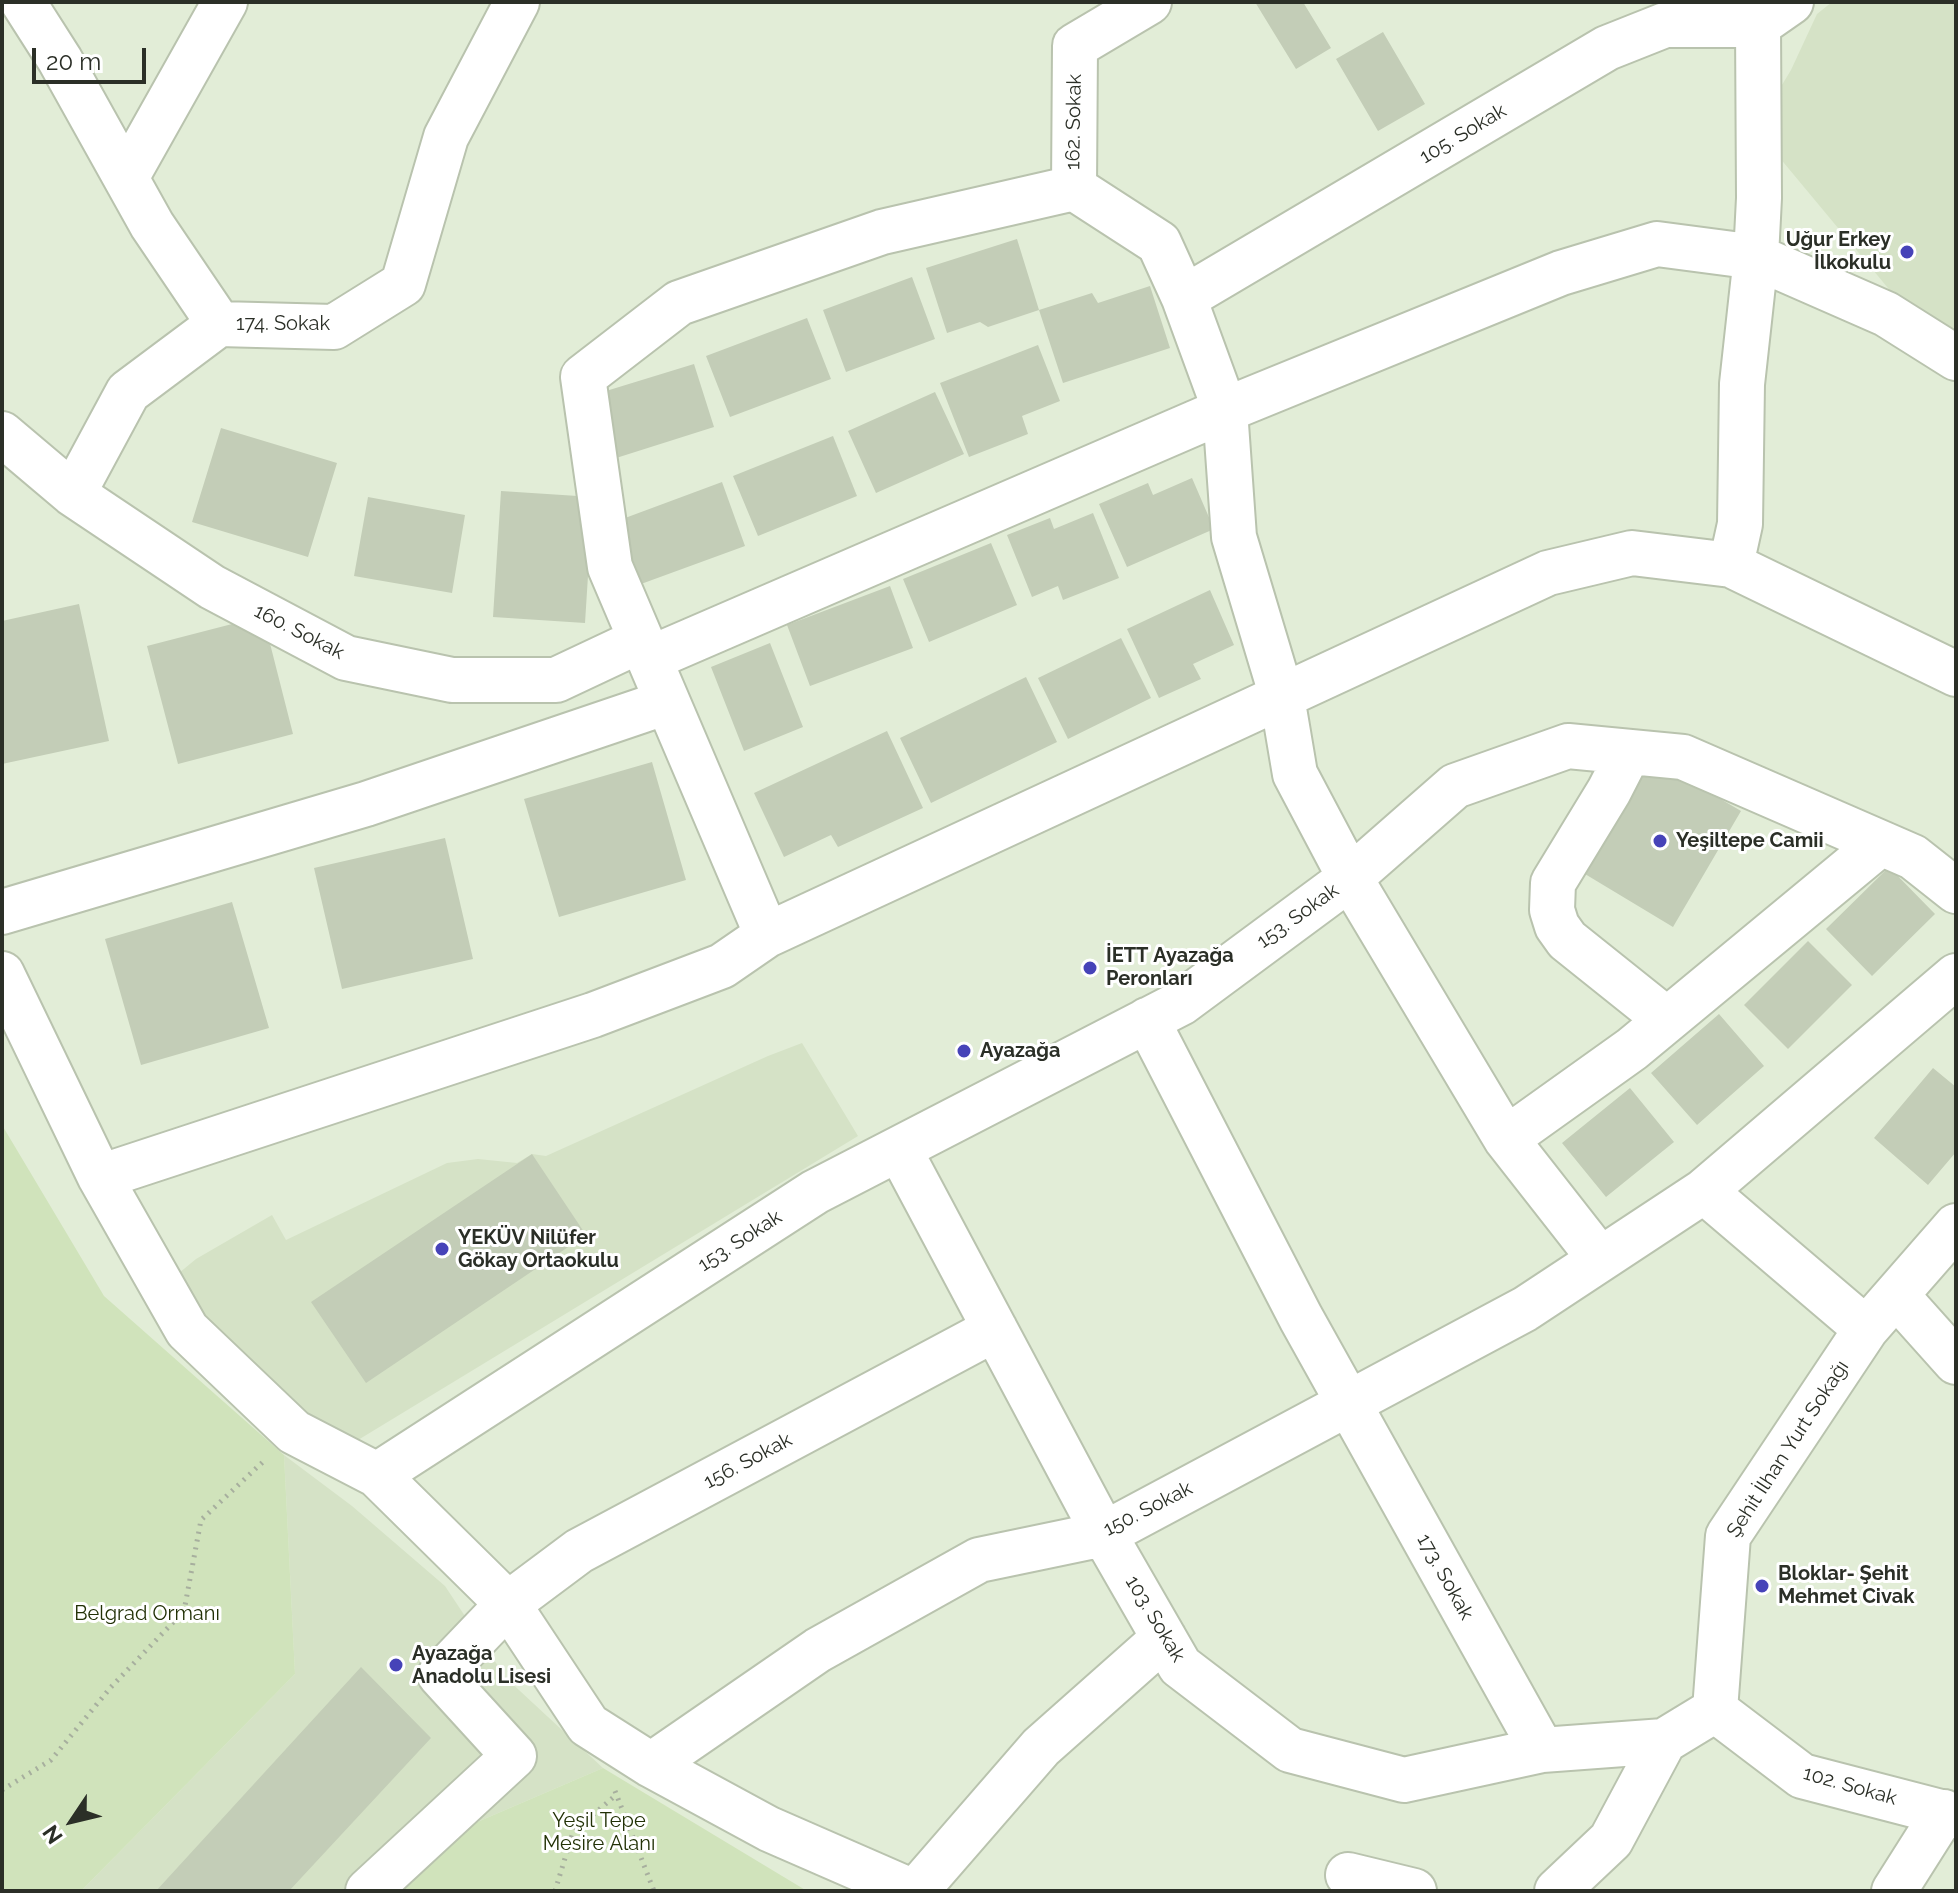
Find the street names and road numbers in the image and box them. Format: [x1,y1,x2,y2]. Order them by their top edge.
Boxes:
street label: 162. Sokak [1061,74,1087,170]
street label: 105. Sokak [1415,99,1511,169]
street label: 174. Sokak [236,312,330,336]
street label: 160. Sokak [250,599,348,665]
street label: 153. Sokak [1252,878,1344,954]
street label: 153. Sokak [694,1205,786,1277]
street label: Şehit İlhan Yurt Sokağı [1722,1356,1854,1542]
street label: 156. Sokak [700,1428,796,1494]
street label: 150. Sokak [1099,1476,1197,1542]
street label: 173. Sokak [1412,1530,1478,1624]
street label: 103. Sokak [1120,1571,1190,1667]
street label: 102. Sokak [1800,1761,1900,1811]

